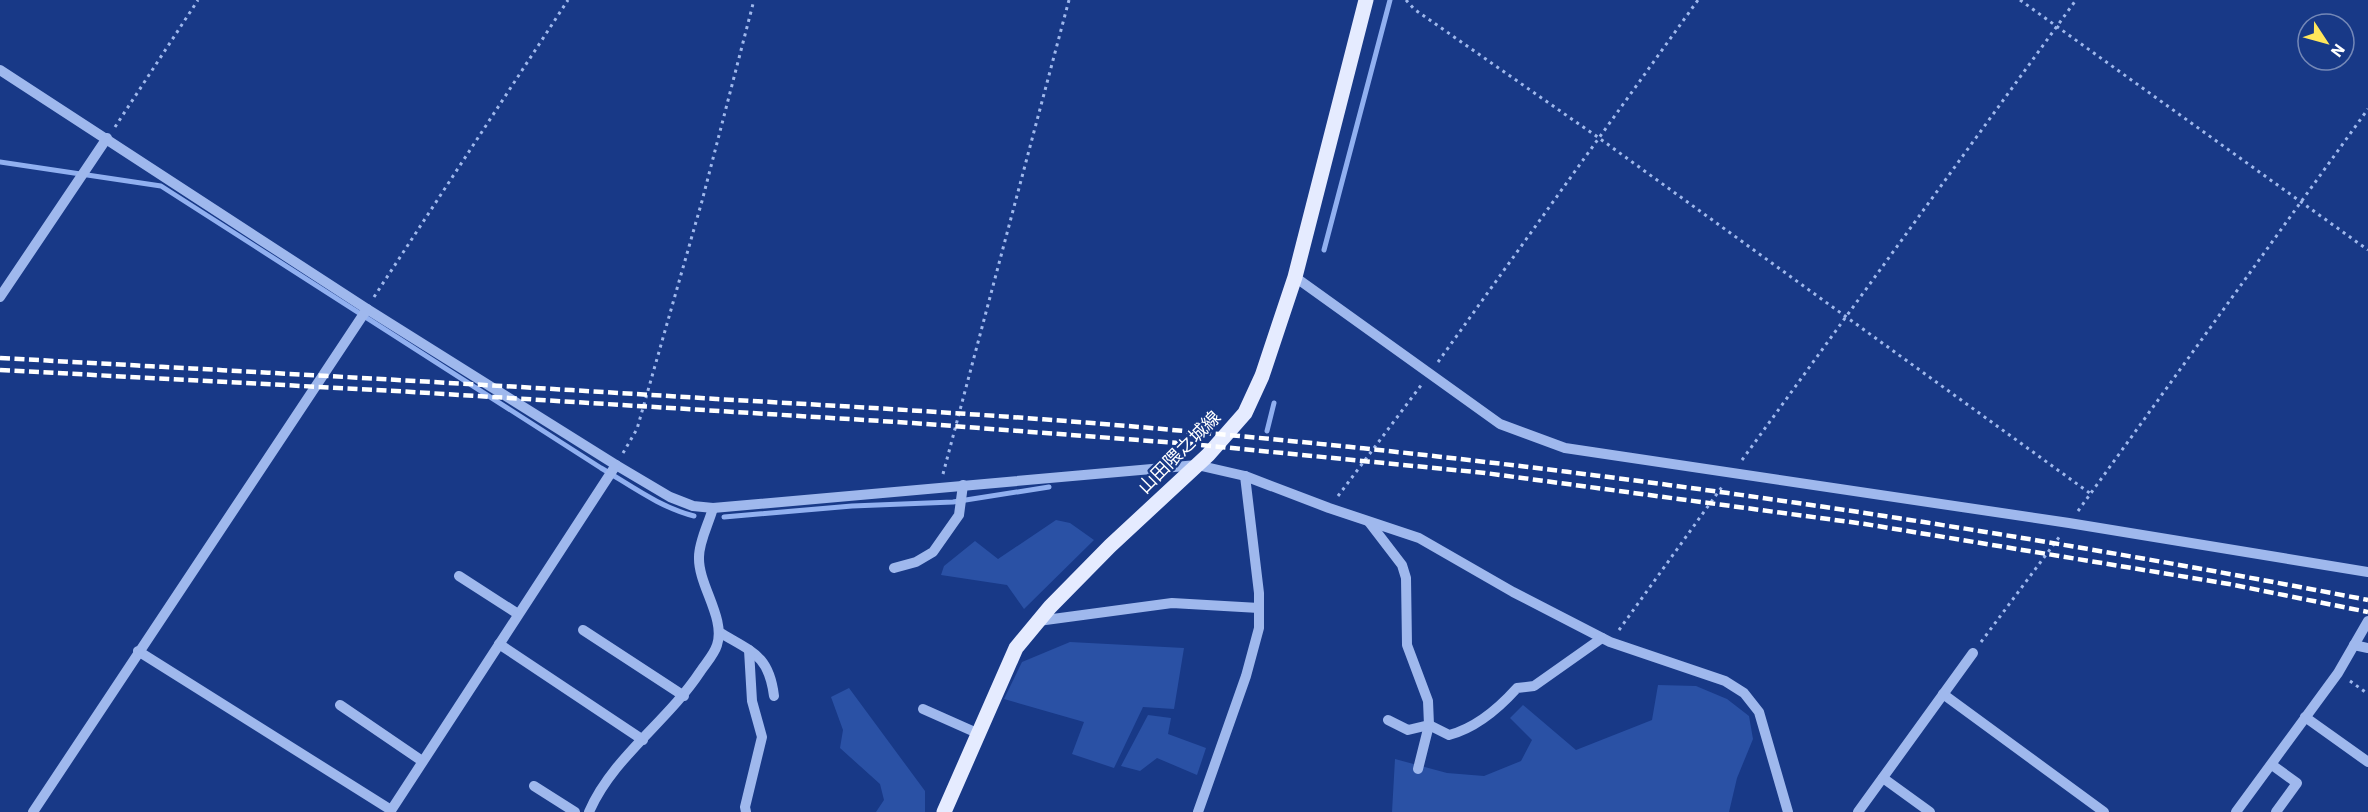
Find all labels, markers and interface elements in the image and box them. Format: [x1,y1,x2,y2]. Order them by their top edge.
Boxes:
north arrow [2296,12,2356,72]
text: N [2327,40,2350,61]
street label: 山田隈之城線 [1133,406,1225,498]

